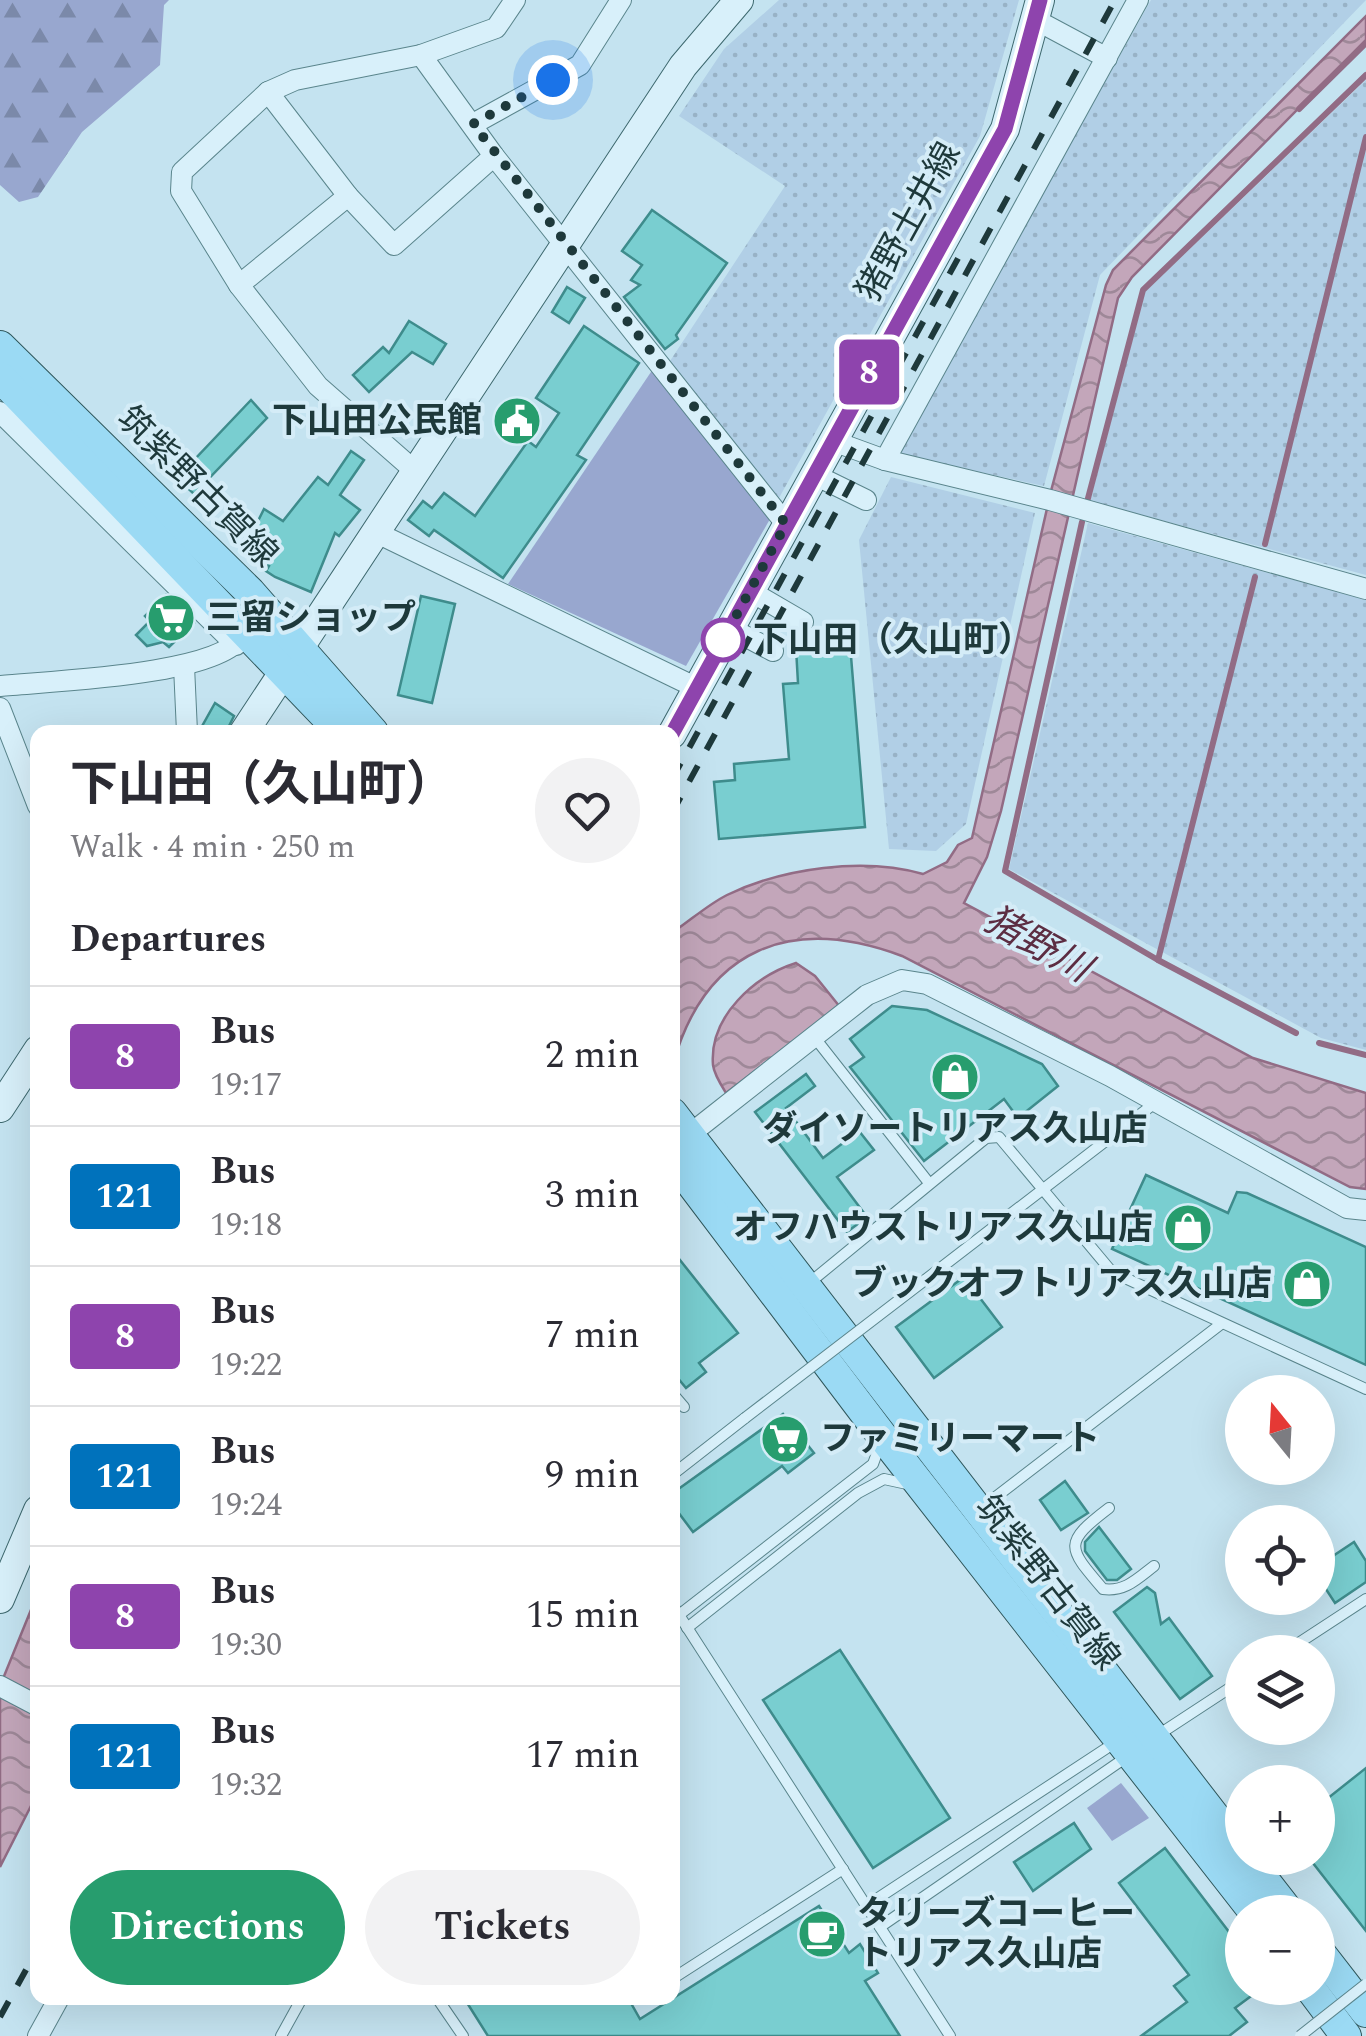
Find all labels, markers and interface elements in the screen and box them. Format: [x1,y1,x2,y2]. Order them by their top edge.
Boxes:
your location [528,55,578,105]
street label: 猪野土井線 [843,133,975,311]
line badge: 8 [836,340,902,404]
text: 8 [859,346,879,399]
street label: 筑紫野古賀線 [104,394,290,580]
place label: 下山田公民館 [272,395,482,448]
public building icon: 下山田公民館 [491,395,543,447]
supermarket icon: 三留ショップ [145,592,197,644]
place label: 三留ショップ [206,592,416,645]
place label: 下山田（久山町） [753,614,1033,667]
marker: 下山田（久山町） [702,619,744,661]
text: 下山田（久山町） [70,749,454,822]
button: heart [535,758,640,863]
text: Walk · 4 min · 250 m [70,823,355,872]
water label: 猪野川 [973,892,1104,1000]
text: Departures [70,911,266,969]
text: Bus [210,1003,276,1061]
text: 2 min [545,1027,640,1085]
text: 8 [115,1030,135,1083]
shop icon: ダイソートリアス久山店 [929,1051,981,1103]
text: 19:17 [210,1061,282,1110]
place label: ダイソートリアス久山店 [762,1103,1148,1156]
text: Bus [210,1143,276,1201]
text: 3 min [545,1167,640,1225]
text: 121 [96,1170,154,1223]
text: 19:18 [210,1201,282,1250]
place label: オフハウストリアス久山店 [733,1202,1153,1255]
shop icon: オフハウストリアス久山店 [1162,1202,1214,1254]
place label: ブックオフトリアス久山店 [852,1258,1272,1311]
shop icon: ブックオフトリアス久山店 [1281,1258,1333,1310]
text: Bus [210,1283,276,1341]
text: 7 min [545,1307,640,1365]
text: 8 [115,1310,135,1363]
text: 19:22 [210,1341,282,1390]
north arrow [1225,1375,1335,1485]
map controls [1225,1375,1335,2005]
supermarket icon: ファミリーマート [759,1413,811,1465]
place label: ファミリーマート [820,1413,1100,1466]
text: Bus [210,1423,276,1481]
text: 9 min [545,1447,640,1505]
text: 121 [96,1450,154,1503]
text: 19:24 [210,1481,282,1530]
street label: 筑紫野古賀線 [961,1484,1133,1682]
button: locate [1225,1505,1335,1615]
text: Bus [210,1563,276,1621]
text: 15 min [526,1587,640,1645]
text: 8 [115,1590,135,1643]
text: 19:30 [210,1621,282,1670]
button: layers [1225,1635,1335,1745]
text: Bus [210,1703,276,1761]
text: 17 min [526,1727,640,1785]
text: 121 [96,1730,154,1783]
text: 19:32 [210,1761,282,1810]
button: + [1225,1765,1335,1875]
button: Directions [70,1870,345,1985]
button: Tickets [365,1870,640,1985]
place label: タリーズコーヒー トリアス久山店 [857,1888,1135,1981]
button: − [1225,1895,1335,2005]
cafe icon: タリーズコーヒー トリアス久山店 [796,1908,848,1960]

